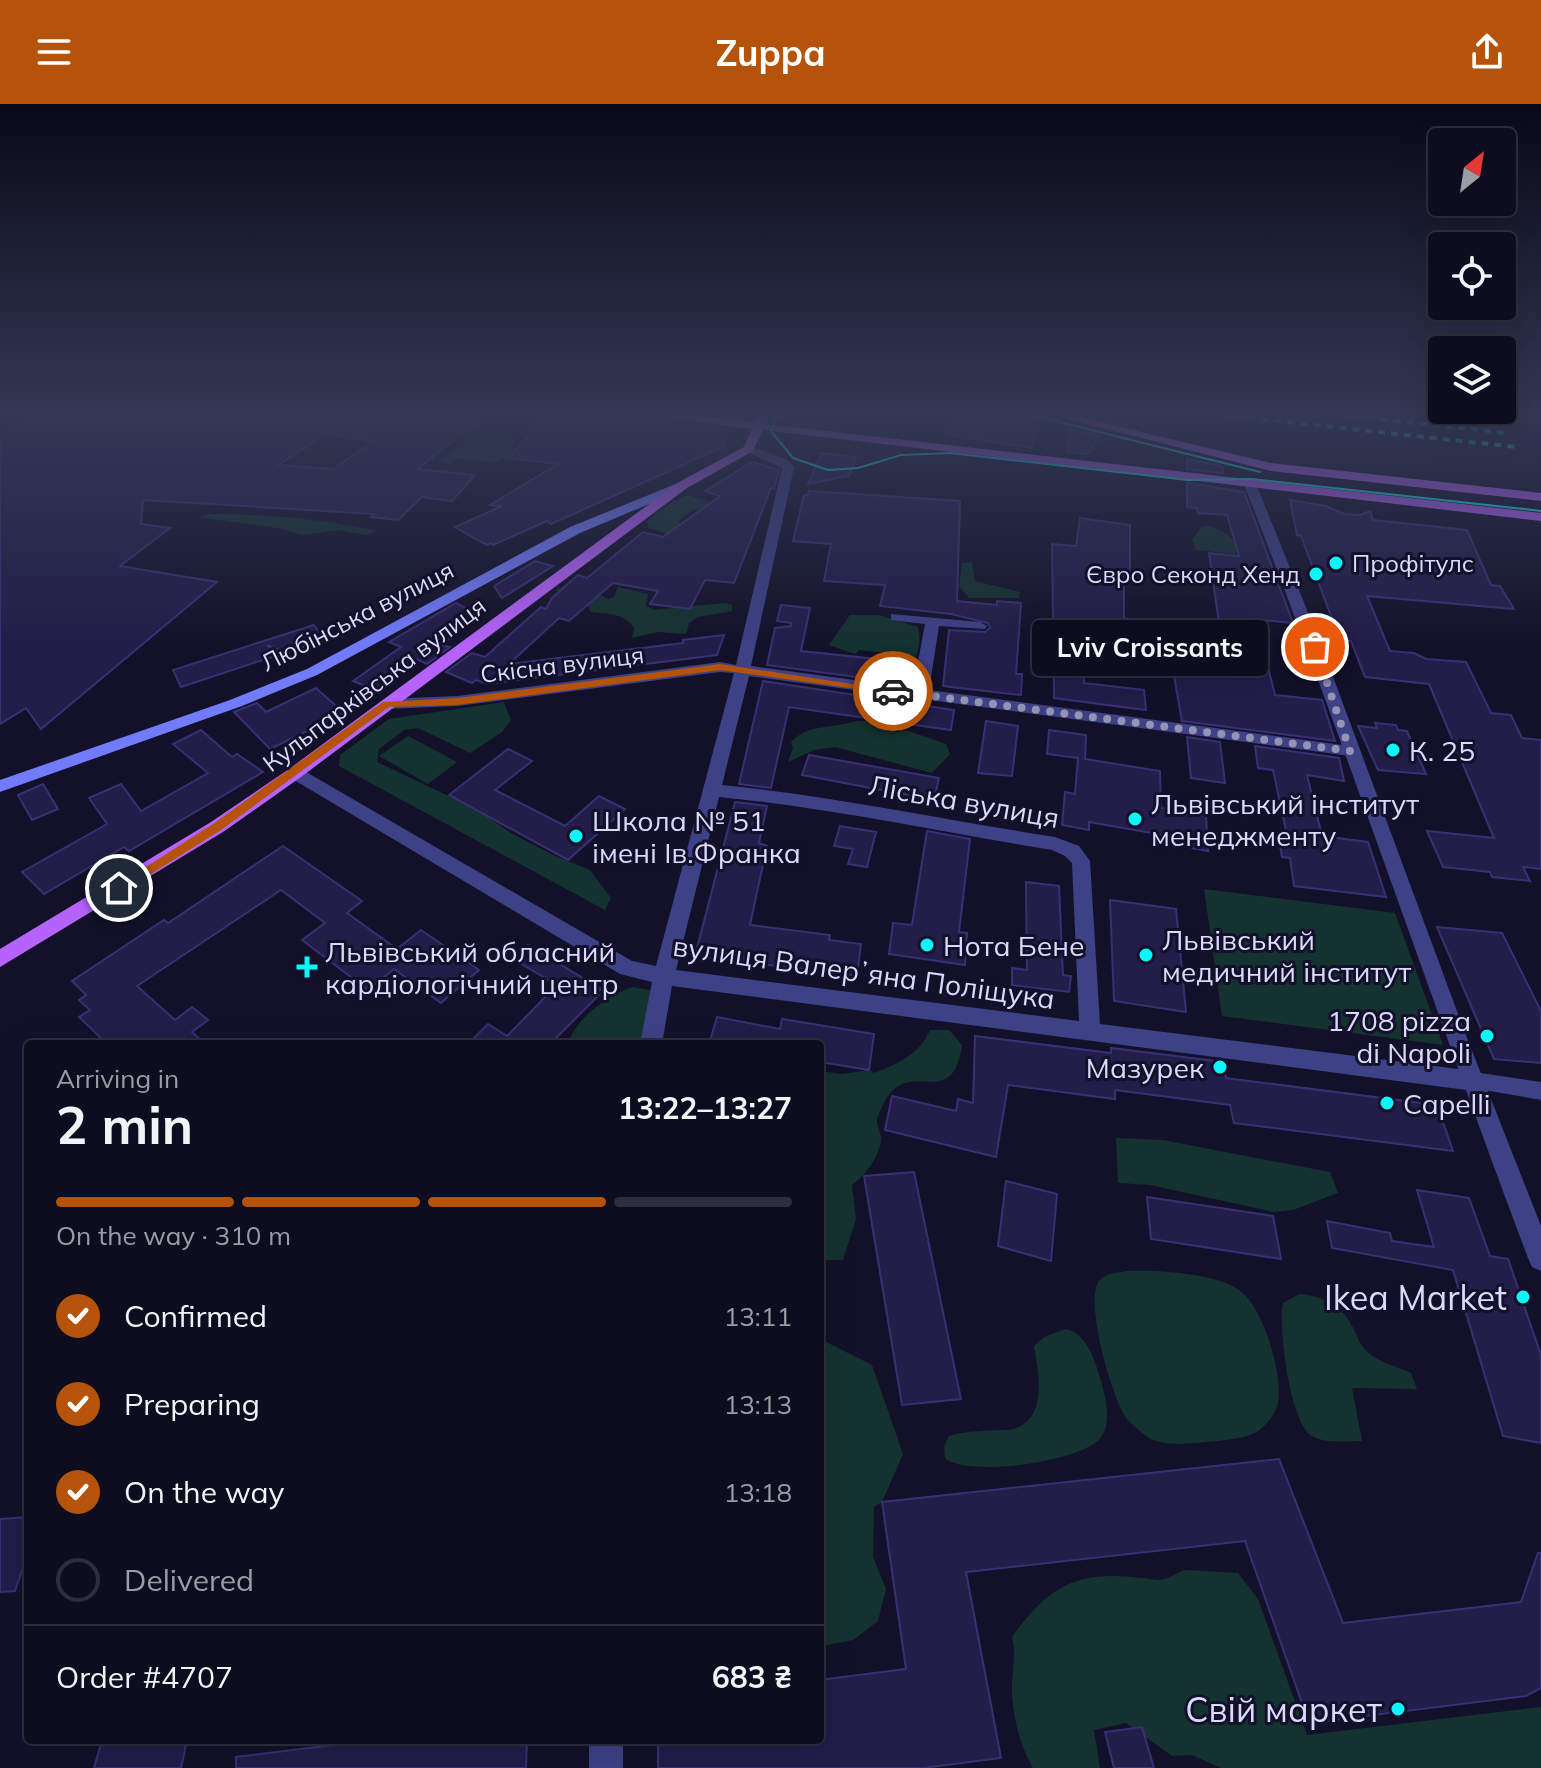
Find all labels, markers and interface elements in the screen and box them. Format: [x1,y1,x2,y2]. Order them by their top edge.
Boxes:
icon: menu [32,30,76,74]
text: Zuppa [716,30,825,75]
icon: share [1465,30,1509,74]
north arrow [1428,128,1516,216]
map controls [1428,128,1516,424]
button: locate [1428,232,1516,320]
button: layers [1428,336,1516,424]
place label: Профітулс [1352,548,1474,578]
street label: Любінська вулиця [256,554,458,678]
marker: Профітулс [1327,554,1345,572]
place label: Євро Секонд Хенд [1086,559,1300,589]
marker: Євро Секонд Хенд [1307,565,1325,583]
street label: Кульпарківська вулиця [257,590,491,778]
pin [1281,613,1349,681]
callout: Lviv Croissants [1031,619,1267,675]
icon: bag [1293,625,1337,669]
text: Lviv Croissants [1057,631,1243,664]
street label: Скісна вулиця [479,639,645,689]
courier [853,651,933,731]
icon: car [871,669,915,713]
place label: К. 25 [1409,733,1475,768]
marker: К. 25 [1384,741,1402,759]
street label: Ліська вулиця [866,767,1062,835]
place label: Львівський інститут менеджменту [1151,786,1419,853]
place label: Школа № 51 імені Ів.Франка [592,803,801,870]
marker: Львівський інститут менеджменту [1126,810,1144,828]
marker: Школа № 51 імені Ів.Франка [567,827,585,845]
pin [85,854,153,922]
icon: home [97,866,141,910]
place label: Львівський медичний інститут [1162,922,1411,989]
street label: вулиця Валерʼяна Поліщука [671,928,1057,1016]
place label: Нота Бене [943,928,1085,963]
place label: Львівський обласний кардіологічний центр [325,934,619,1001]
marker: Нота Бене [918,936,936,954]
marker: Львівський медичний інститут [1137,946,1155,964]
marker: Львівський обласний кардіологічний центр [296,956,318,978]
place label: 1708 pizza di Napoli [1327,1003,1471,1070]
marker: 1708 pizza di Napoli [1478,1027,1496,1045]
place label: Мазурек [1086,1050,1205,1085]
marker: Мазурек [1211,1058,1229,1076]
text: Arriving in [56,1062,179,1095]
place label: Capelli [1403,1086,1491,1121]
text: 13:22–13:27 [618,1089,792,1127]
text: 2 min [56,1092,193,1157]
marker: Capelli [1378,1094,1396,1112]
text: On the way · 310 m [56,1219,291,1252]
place label: Ikea Market [1324,1276,1507,1319]
marker: Ikea Market [1514,1288,1532,1306]
icon: check [56,1294,100,1338]
text: Confirmed [124,1297,267,1335]
text: 13:11 [724,1300,792,1333]
icon: check [56,1382,100,1426]
text: Preparing [124,1385,260,1423]
text: 13:13 [724,1388,792,1421]
icon: check [56,1470,100,1514]
text: On the way [124,1473,284,1511]
text: 13:18 [724,1476,792,1509]
text: Delivered [124,1561,254,1599]
text: Order #4707 [56,1658,233,1696]
text: 683 ₴ [712,1658,792,1696]
place label: Свій маркет [1185,1688,1383,1731]
marker: Свій маркет [1389,1700,1407,1718]

